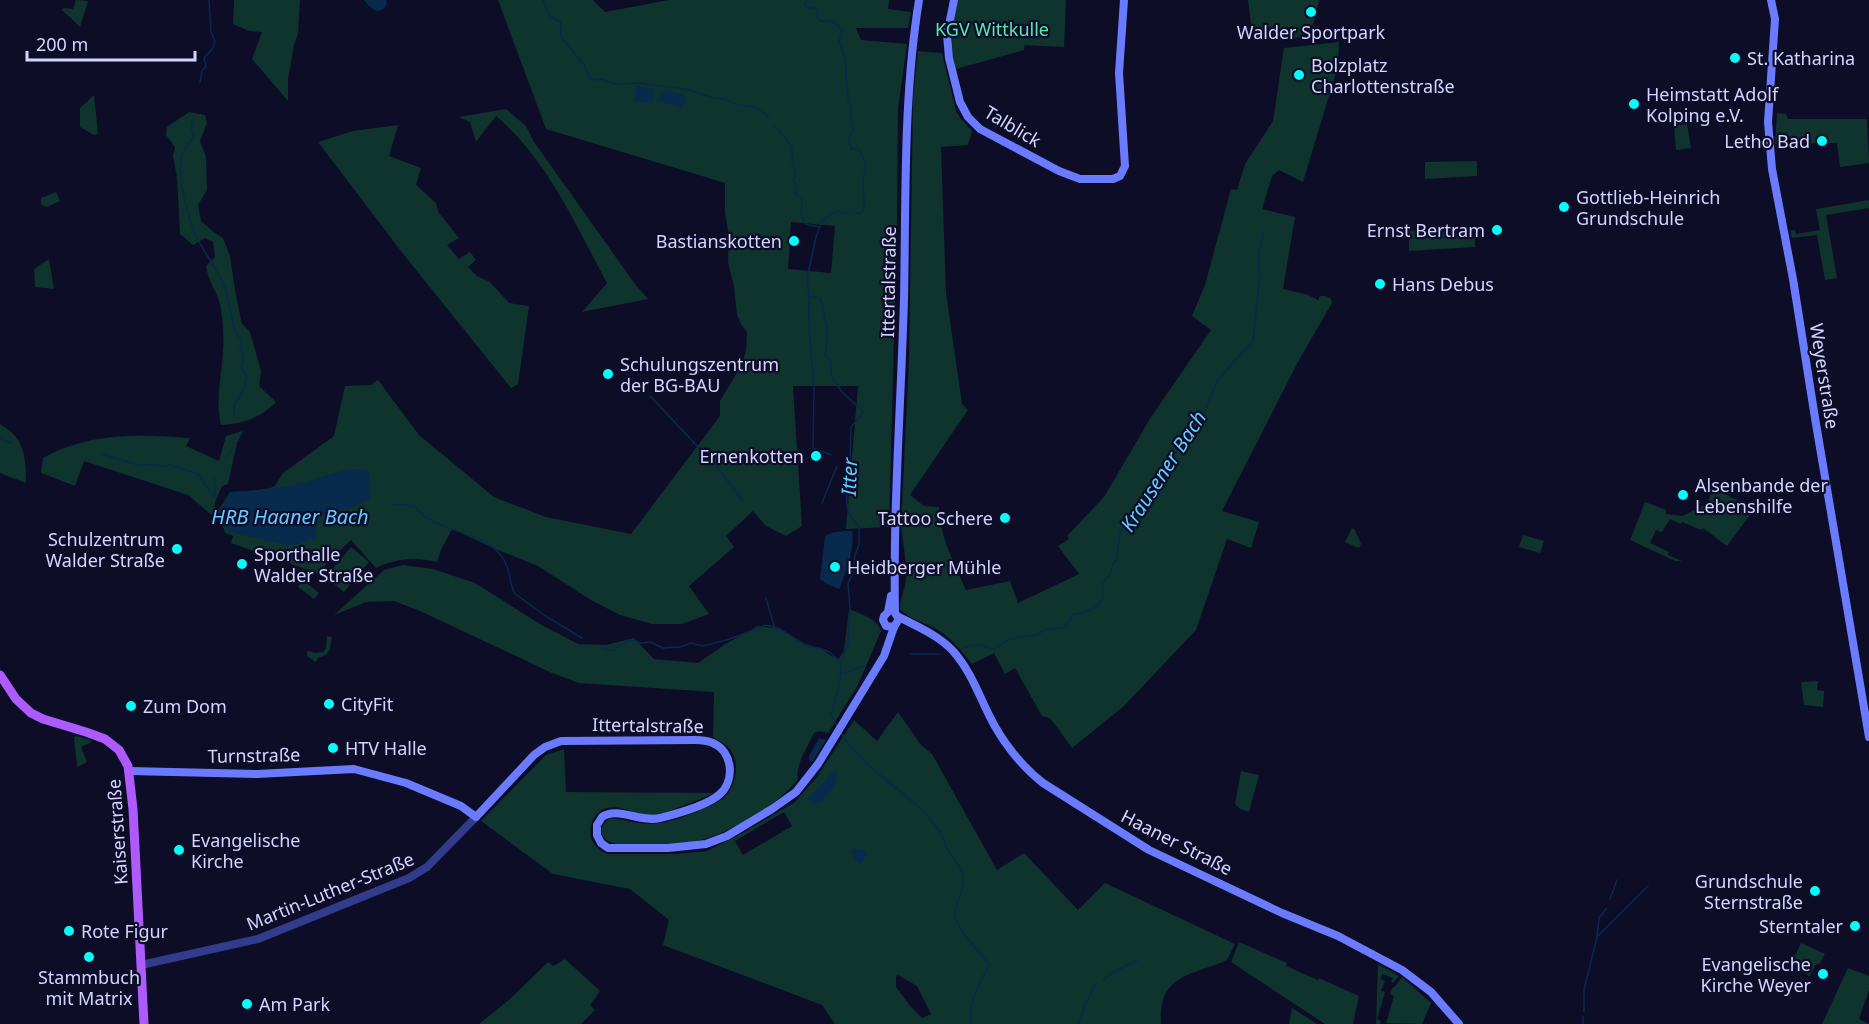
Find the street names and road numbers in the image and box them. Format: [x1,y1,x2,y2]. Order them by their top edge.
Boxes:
street label: Talblick [980,100,1046,152]
street label: Ittertalstraße [875,226,901,338]
street label: Weyerstraße [1805,321,1845,431]
street label: Ittertalstraße [592,712,704,738]
street label: Turnstraße [208,742,300,768]
street label: Kaiserstraße [101,778,133,886]
street label: Haaner Straße [1117,804,1237,880]
street label: Martin-Luther-Straße [243,846,417,936]

